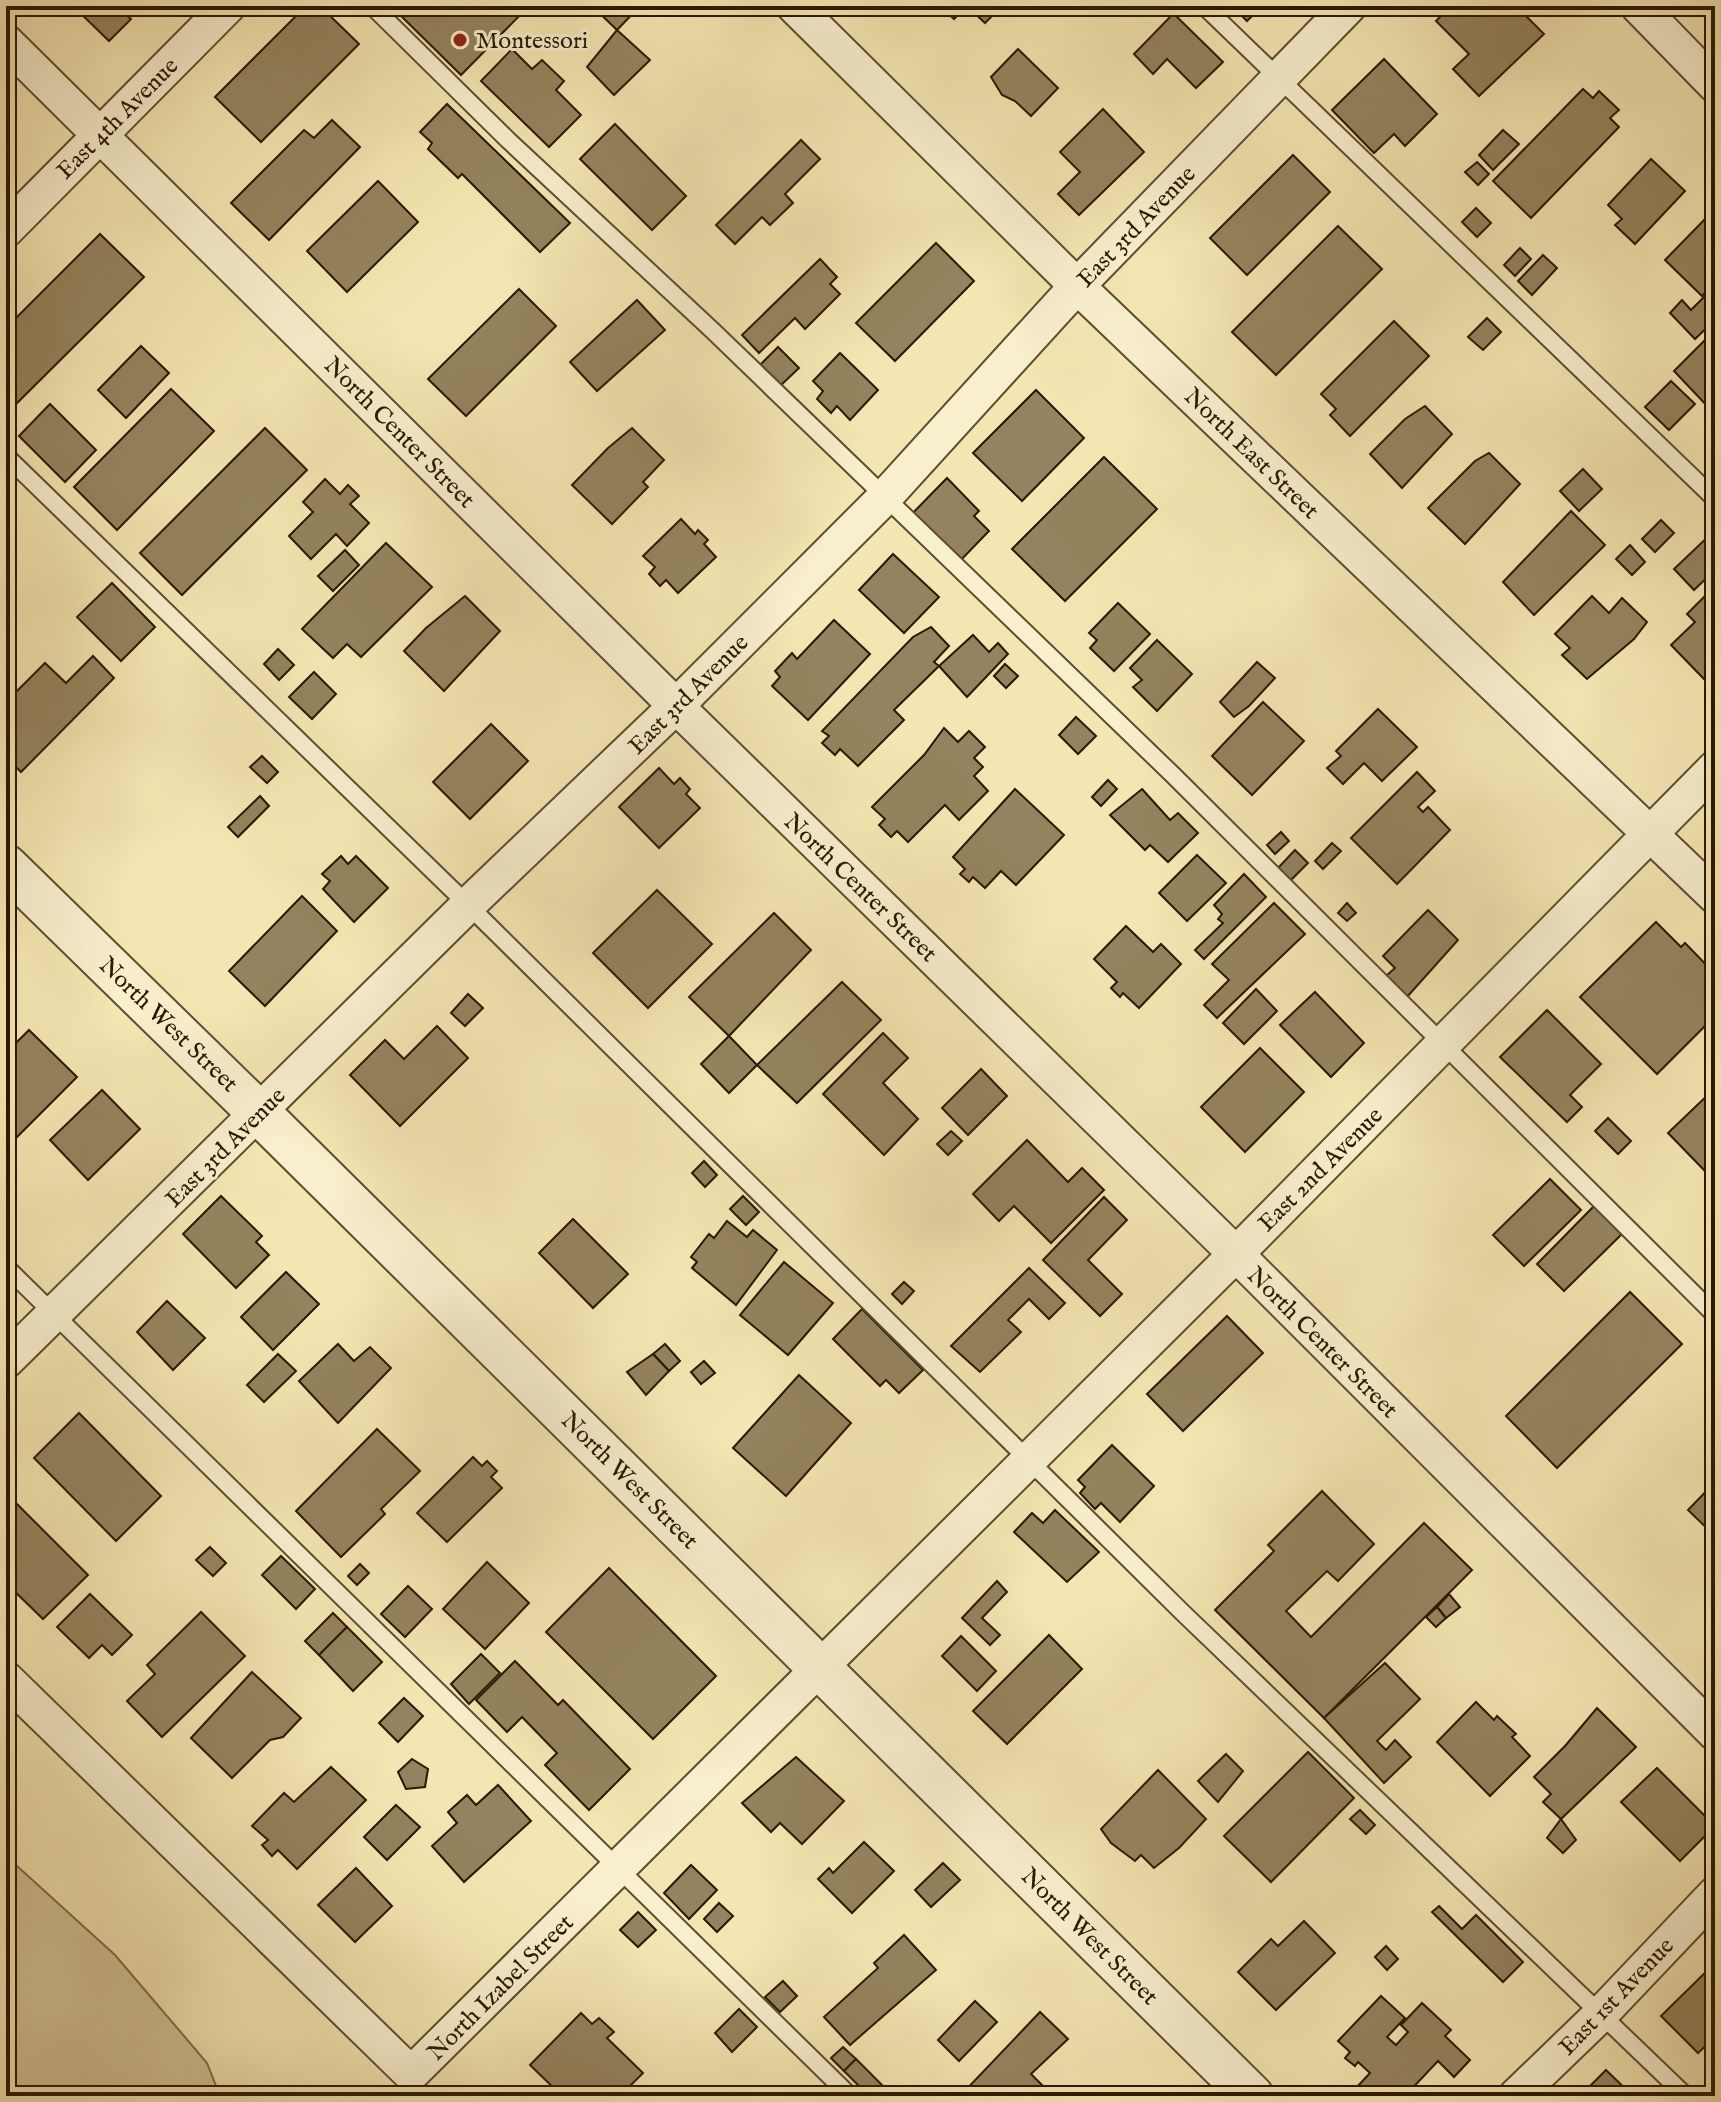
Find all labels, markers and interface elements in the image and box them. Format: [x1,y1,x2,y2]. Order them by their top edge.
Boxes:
place label: Montessori [476,26,588,57]
marker: Montessori [451,31,469,49]
street label: East 4th Avenue [50,51,186,187]
street label: East 3rd Avenue [1071,159,1203,295]
street label: North Center Street [317,351,481,515]
street label: North East Street [1177,382,1325,527]
street label: East 3rd Avenue [622,628,756,762]
street label: North Center Street [777,807,943,969]
street label: North West Street [92,951,244,1100]
street label: East 3rd Avenue [159,1081,293,1215]
street label: East 2nd Avenue [1252,1101,1390,1239]
street label: North Center Street [1240,1261,1404,1425]
street label: North West Street [554,1406,704,1556]
street label: North West Street [1014,1862,1164,2012]
street label: North Izabel Street [421,1908,581,2068]
street label: East 1st Avenue [1553,1931,1681,2063]

